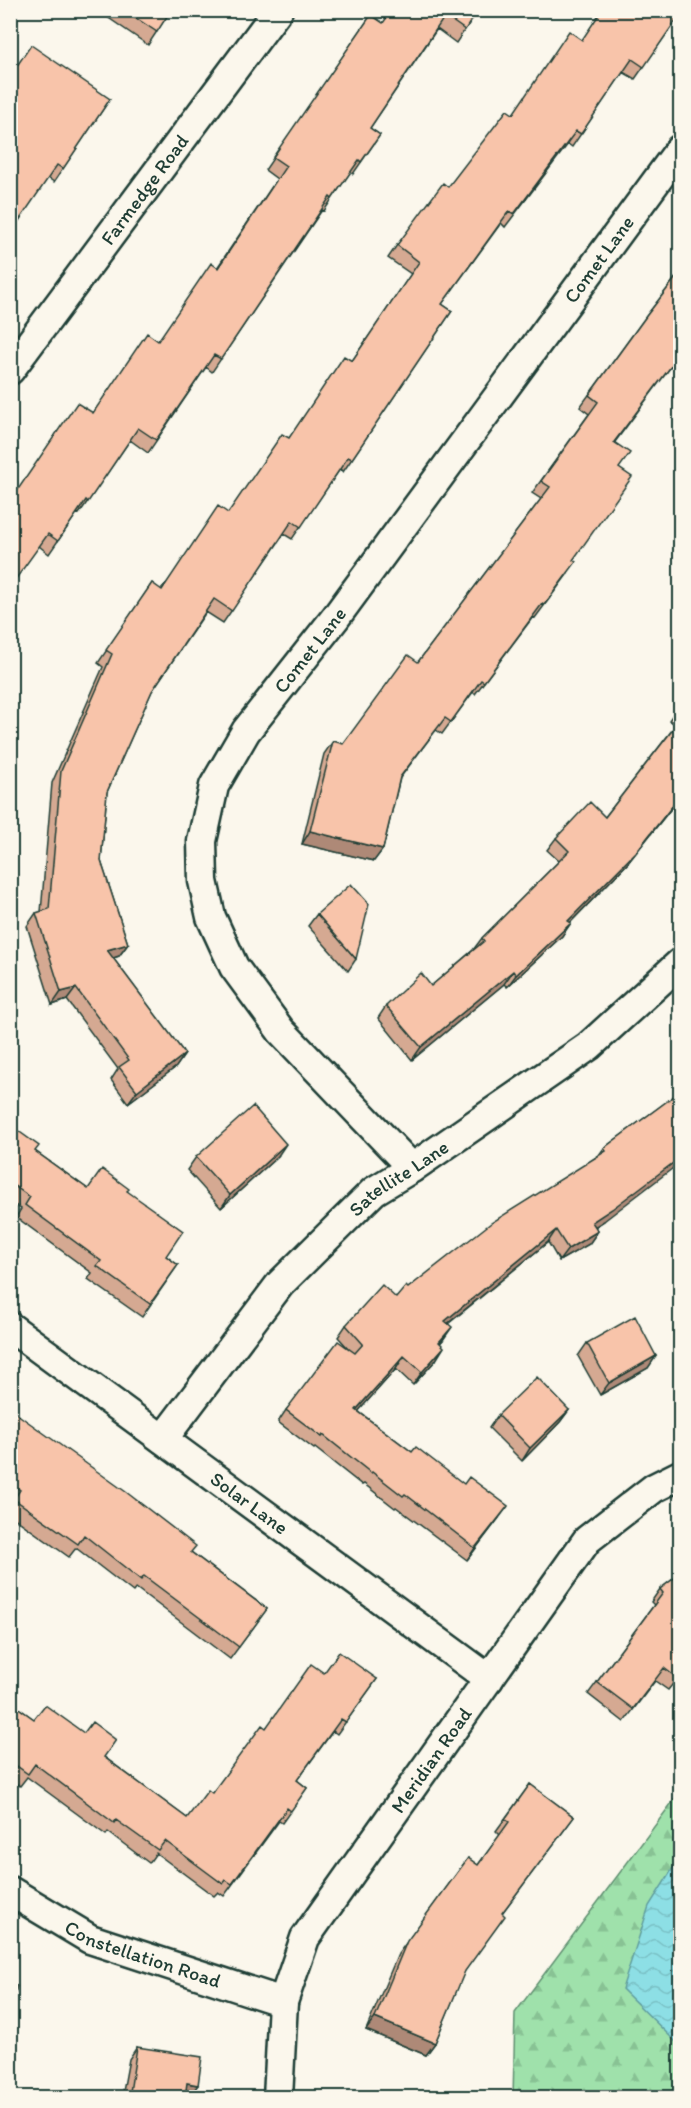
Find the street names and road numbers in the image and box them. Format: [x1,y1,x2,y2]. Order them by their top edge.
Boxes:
street label: Farmedge Road [95,129,193,249]
street label: Comet Lane [559,211,639,308]
street label: Comet Lane [269,602,351,698]
street label: Satellite Lane [344,1135,453,1221]
street label: Solar Lane [206,1466,293,1539]
street label: Meridian Road [385,1702,477,1818]
street label: Constellation Road [60,1915,224,1993]

